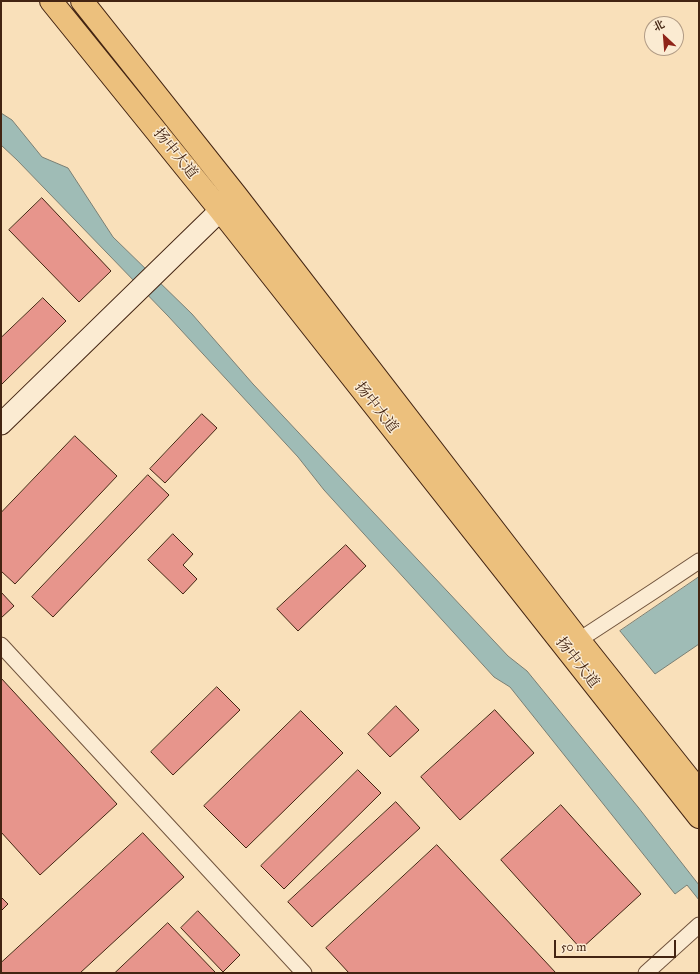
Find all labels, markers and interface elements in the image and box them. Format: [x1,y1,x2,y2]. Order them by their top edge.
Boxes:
north arrow [644,16,684,56]
text: 北 [651,17,667,34]
street label: 扬中大道 [149,125,201,183]
street label: 扬中大道 [350,379,402,437]
street label: 扬中大道 [551,634,603,692]
scale bar [556,932,678,958]
text: 50 m [561,940,586,954]

